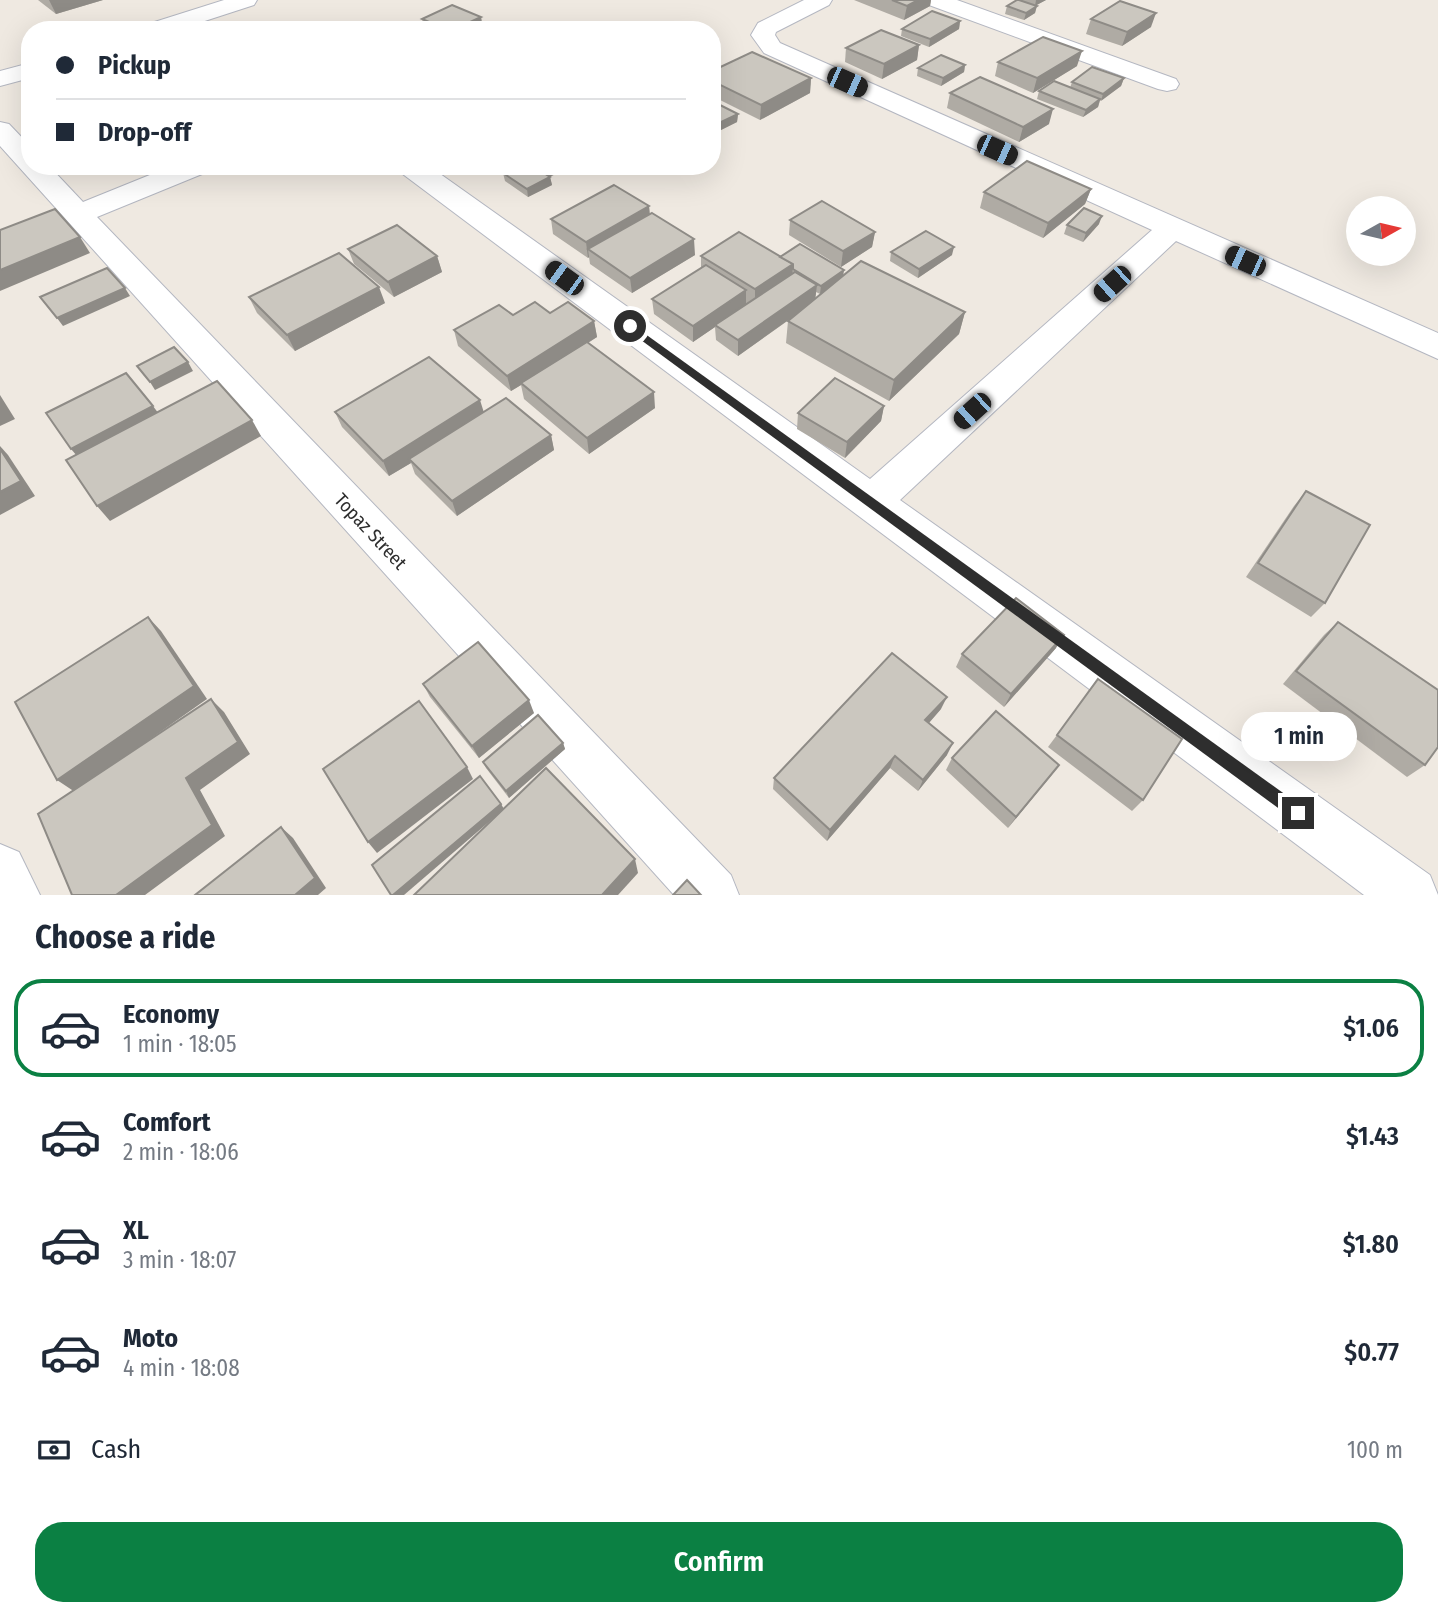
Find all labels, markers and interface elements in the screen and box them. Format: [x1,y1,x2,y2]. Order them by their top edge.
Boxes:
text: Pickup [98,50,171,81]
car [824,64,871,100]
text: Drop-off [98,117,191,148]
car [974,132,1021,168]
north arrow [1346,196,1416,266]
map controls [1346,196,1416,266]
car [1222,243,1269,279]
car [541,257,588,299]
car [1090,262,1135,306]
route start [614,310,646,342]
car [950,389,995,433]
street label: Topaz Street [330,489,412,575]
callout: 1 min [1240,712,1356,760]
text: 1 min [1274,722,1324,750]
route end [1282,797,1314,829]
text: Choose a ride [35,918,216,956]
icon: car [39,997,102,1060]
text: Economy [123,999,219,1030]
text: $1.06 [1343,1013,1399,1044]
text: 1 min · 18:05 [123,1030,237,1058]
icon: car [39,1105,102,1168]
text: Comfort [123,1107,211,1138]
text: $1.43 [1346,1121,1399,1152]
text: 2 min · 18:06 [123,1138,239,1166]
icon: car [39,1213,102,1276]
text: XL [123,1215,149,1246]
text: $1.80 [1343,1229,1399,1260]
text: 3 min · 18:07 [123,1246,236,1274]
icon: car [39,1321,102,1384]
text: Moto [123,1323,178,1354]
text: $0.77 [1344,1337,1399,1368]
text: 4 min · 18:08 [123,1354,240,1382]
icon: cash [35,1431,73,1469]
text: Cash [91,1434,141,1465]
text: 100 m [1347,1436,1403,1464]
button: Confirm [35,1522,1403,1602]

